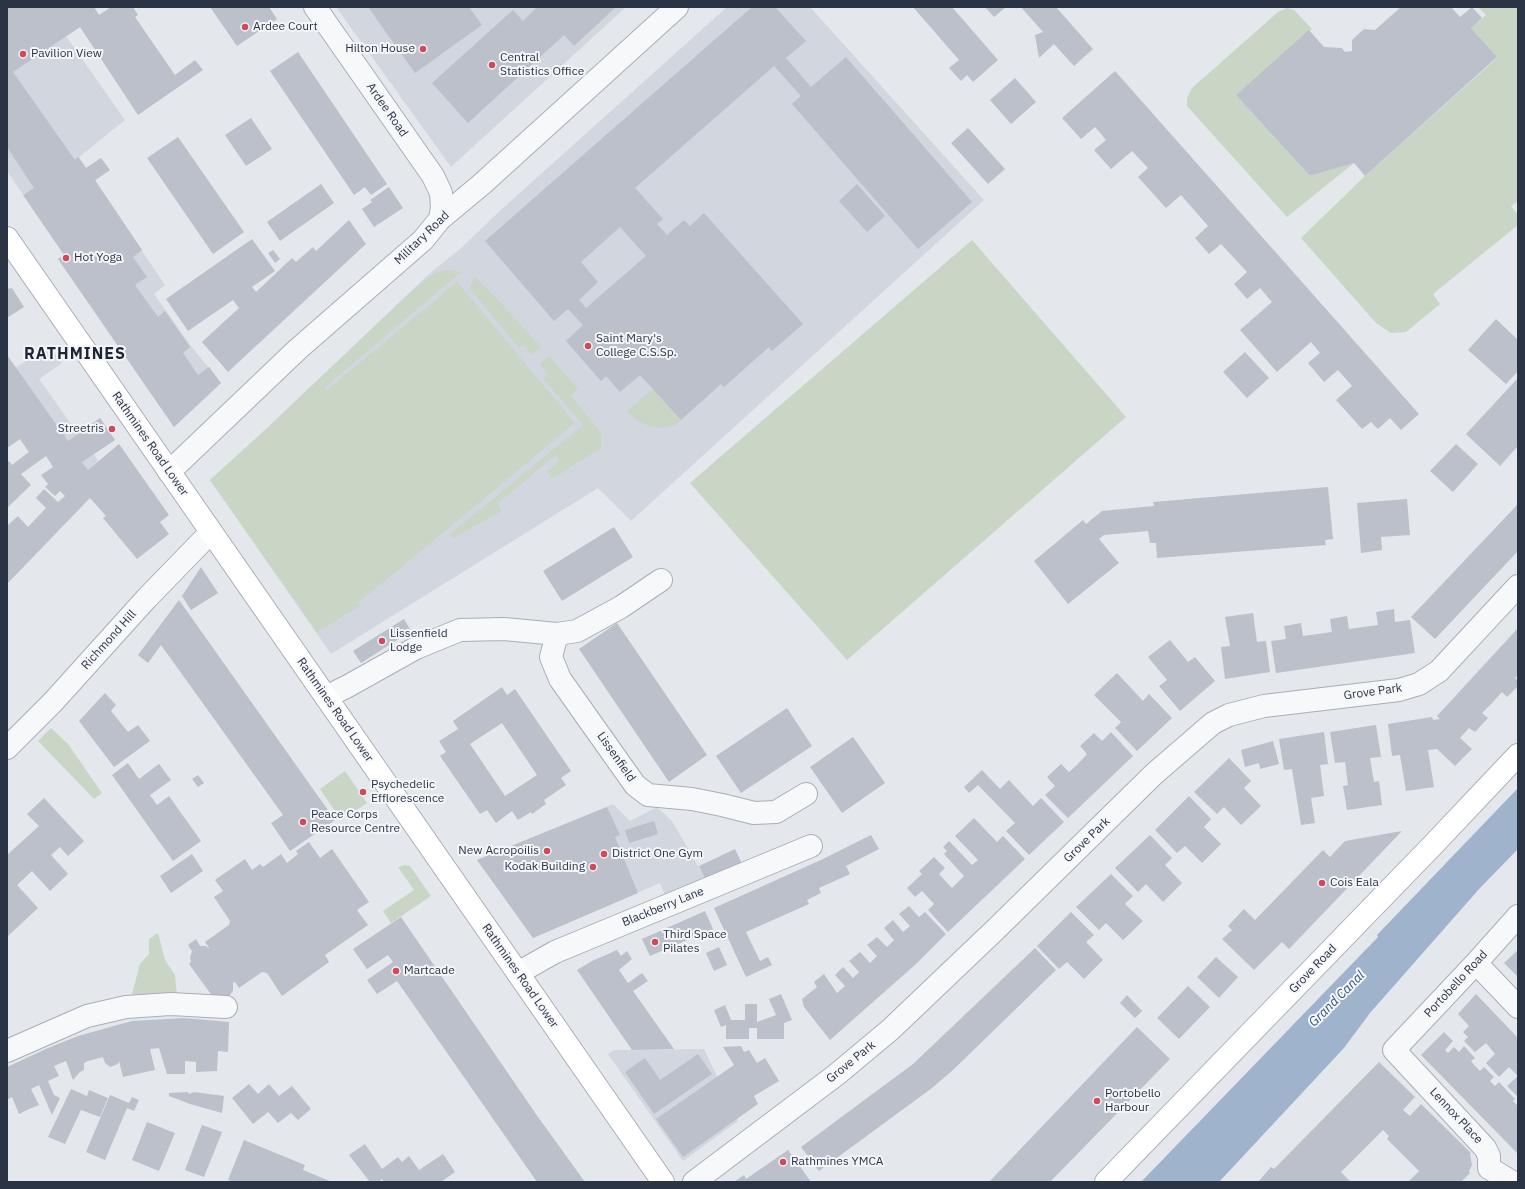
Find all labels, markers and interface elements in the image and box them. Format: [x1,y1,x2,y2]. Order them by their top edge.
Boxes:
place label: Ardee Court [253,20,318,34]
marker: Ardee Court [240,22,250,32]
place label: Hilton House [345,42,415,56]
marker: Hilton House [418,44,428,54]
place label: Pavilion View [31,47,102,61]
marker: Pavilion View [18,49,28,59]
place label: Central Statistics Office [500,51,584,79]
marker: Central Statistics Office [487,60,497,70]
street label: Ardee Road [363,80,411,140]
street label: Military Road [392,208,452,268]
place label: Hot Yoga [74,251,122,265]
marker: Hot Yoga [61,253,71,263]
place label: Saint Mary's College C.S.Sp. [596,332,677,360]
marker: Saint Mary's College C.S.Sp. [583,341,593,351]
district label: RATHMINES [24,344,126,364]
street label: Rathmines Road Lower [109,389,191,499]
place label: Streetris [58,422,104,436]
marker: Streetris [107,424,117,434]
street label: Richmond Hill [78,607,140,673]
place label: Lissenfield Lodge [390,627,448,655]
marker: Lissenfield Lodge [377,636,387,646]
street label: Rathmines Road Lower [294,655,376,765]
street label: Grove Park [1343,681,1403,703]
street label: Lissenfield [594,729,638,785]
place label: Psychedelic Efflorescence [371,778,444,806]
marker: Psychedelic Efflorescence [358,787,368,797]
place label: Peace Corps Resource Centre [311,808,400,836]
street label: Grove Park [1061,814,1113,866]
marker: Peace Corps Resource Centre [298,817,308,827]
place label: New Acropoilis [458,844,539,858]
marker: New Acropoilis [542,846,552,856]
place label: District One Gym [612,847,703,861]
marker: District One Gym [599,849,609,859]
place label: Kodak Building [504,860,585,874]
marker: Kodak Building [588,862,598,872]
place label: Cois Eala [1330,876,1379,890]
marker: Cois Eala [1317,878,1327,888]
street label: Blackberry Lane [620,884,706,930]
street label: Rathmines Road Lower [479,921,561,1031]
place label: Third Space Pilates [663,928,727,956]
marker: Third Space Pilates [650,937,660,947]
street label: Grove Road [1286,942,1340,996]
street label: Portobello Road [1421,948,1491,1020]
place label: Martcade [404,964,455,978]
marker: Martcade [391,966,401,976]
water label: Grand Canal [1306,968,1368,1030]
street label: Grove Park [824,1038,878,1086]
street label: Lennox Place [1426,1085,1486,1147]
place label: Portobello Harbour [1105,1087,1161,1115]
marker: Portobello Harbour [1092,1096,1102,1106]
place label: Rathmines YMCA [791,1155,884,1169]
marker: Rathmines YMCA [778,1157,788,1167]

